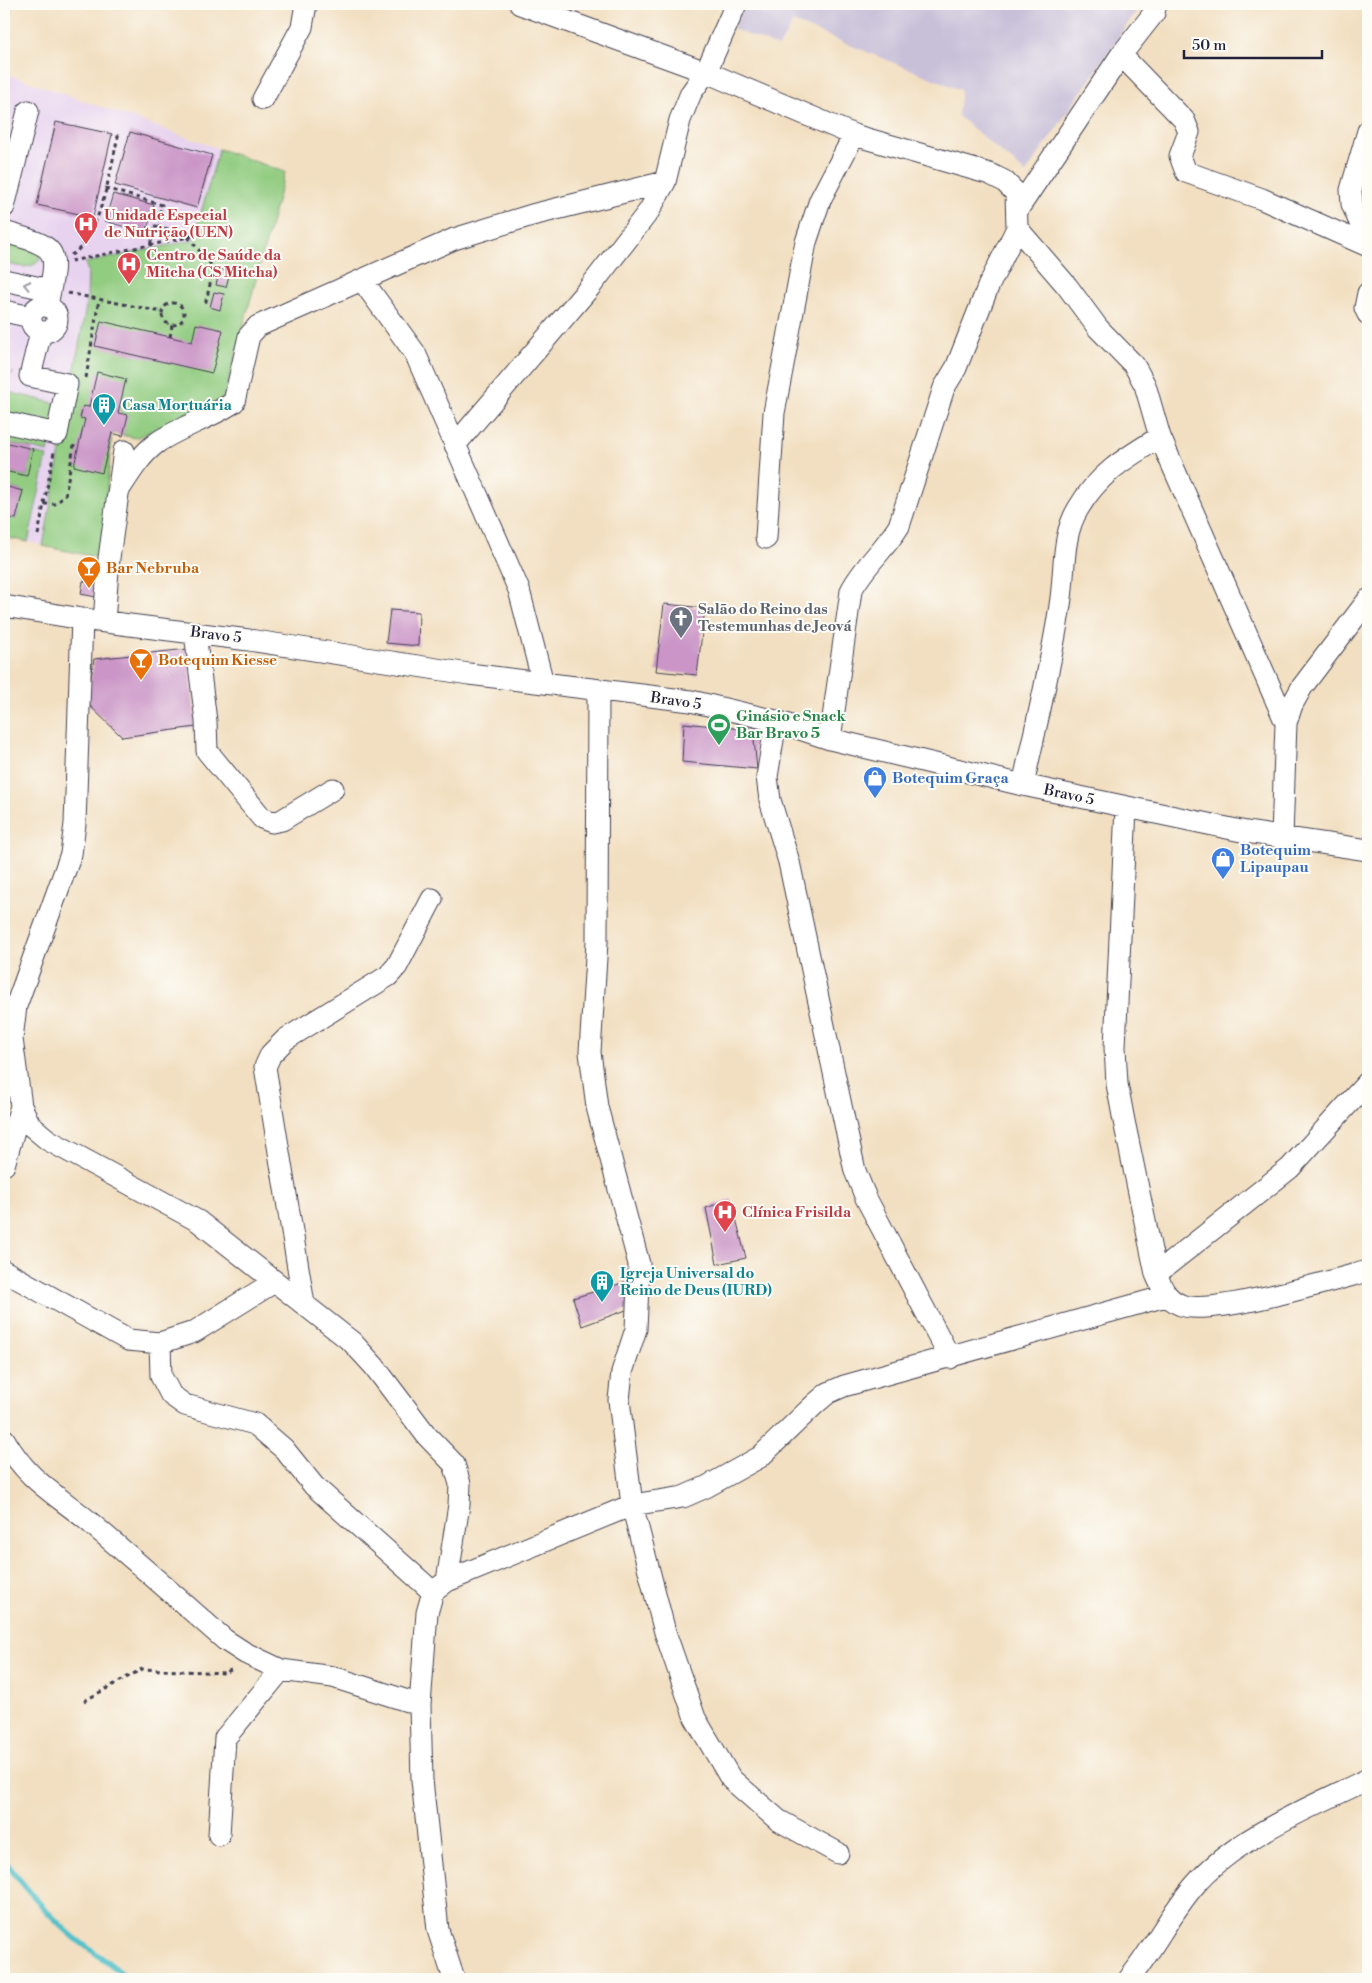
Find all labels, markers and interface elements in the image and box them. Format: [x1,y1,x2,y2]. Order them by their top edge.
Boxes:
scale bar [1184,28,1322,60]
text: 50 m [1192,36,1226,55]
place label: Unidade Especial de Nutrição (UEN) [104,206,233,242]
hospital icon: Unidade Especial de Nutrição (UEN) [73,211,99,245]
place label: Centro de Saúde da Mitcha (CS Mitcha) [146,246,282,282]
hospital icon: Centro de Saúde da Mitcha (CS Mitcha) [116,251,142,285]
one-way arrow [23,280,32,291]
building icon: Casa Mortuária [91,392,117,426]
place label: Casa Mortuária [122,396,233,415]
bar icon: Bar Nebruba [76,555,102,589]
place label: Bar Nebruba [106,559,200,578]
place label: Salão do Reino das Testemunhas de Jeová [698,600,852,636]
church icon: Salão do Reino das Testemunhas de Jeová [668,605,694,639]
street label: Bravo 5 [188,622,243,648]
bar icon: Botequim Kiesse [128,647,154,681]
place label: Botequim Kiesse [158,651,277,670]
street label: Bravo 5 [648,688,703,714]
place label: Ginásio e Snack Bar Bravo 5 [736,707,846,743]
sports icon: Ginásio e Snack Bar Bravo 5 [706,712,732,746]
shop icon: Botequim Graça [862,765,888,799]
place label: Botequim Graça [892,769,1009,788]
street label: Bravo 5 [1041,780,1096,810]
place label: Botequim Lipaupau [1240,841,1311,877]
shop icon: Botequim Lipaupau [1210,846,1236,880]
hospital icon: Clínica Frisilda [712,1199,738,1233]
place label: Clínica Frisilda [742,1203,852,1222]
place label: Igreja Universal do Reino de Deus (IURD) [620,1264,772,1300]
building icon: Igreja Universal do Reino de Deus (IURD) [589,1269,615,1303]

